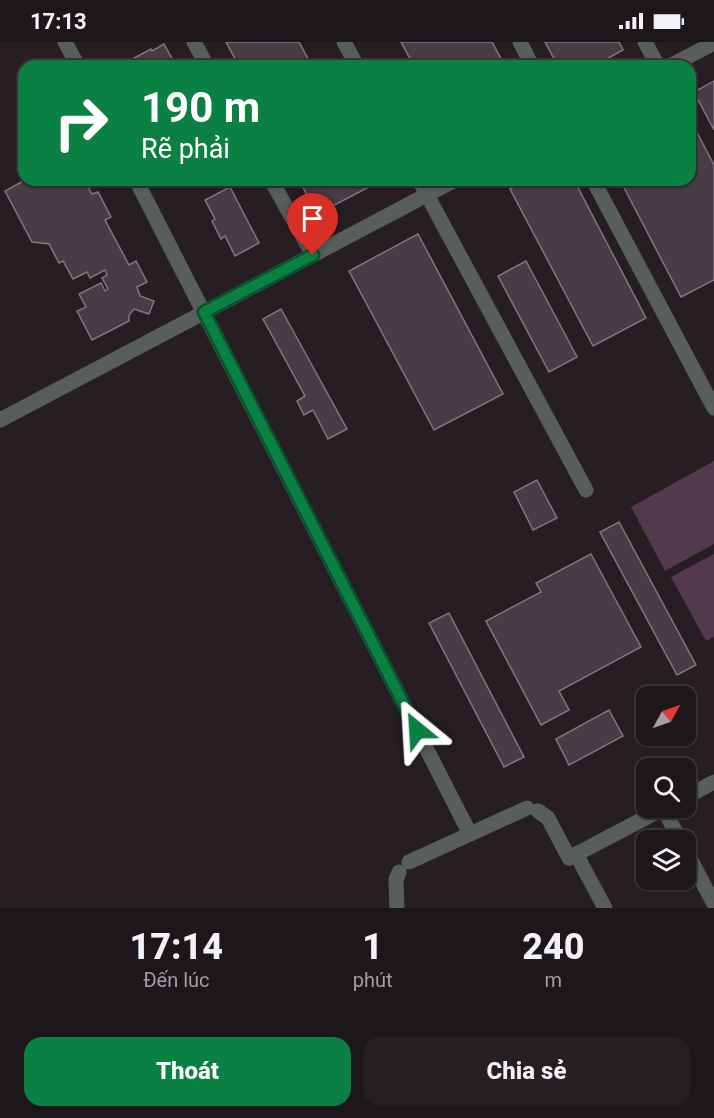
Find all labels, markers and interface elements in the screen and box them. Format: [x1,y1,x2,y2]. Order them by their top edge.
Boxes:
text: 17:13 [30,9,87,34]
text: 190 m [141,83,260,132]
icon: right [42,84,120,162]
text: Rẽ phải [141,133,230,165]
pin [287,193,338,255]
icon: arrive [296,202,329,235]
north arrow [636,686,696,746]
map controls [636,686,696,890]
position arrow [385,698,449,762]
button: search [636,758,696,818]
button: layers [636,830,696,890]
text: 17:14 [130,926,223,968]
text: 1 [362,926,383,968]
text: 240 [522,926,584,968]
text: Đến lúc [143,968,210,992]
text: phút [353,968,393,992]
text: m [544,968,562,992]
button: Thoát [24,1037,351,1106]
button: Chia sẻ [363,1037,690,1106]

